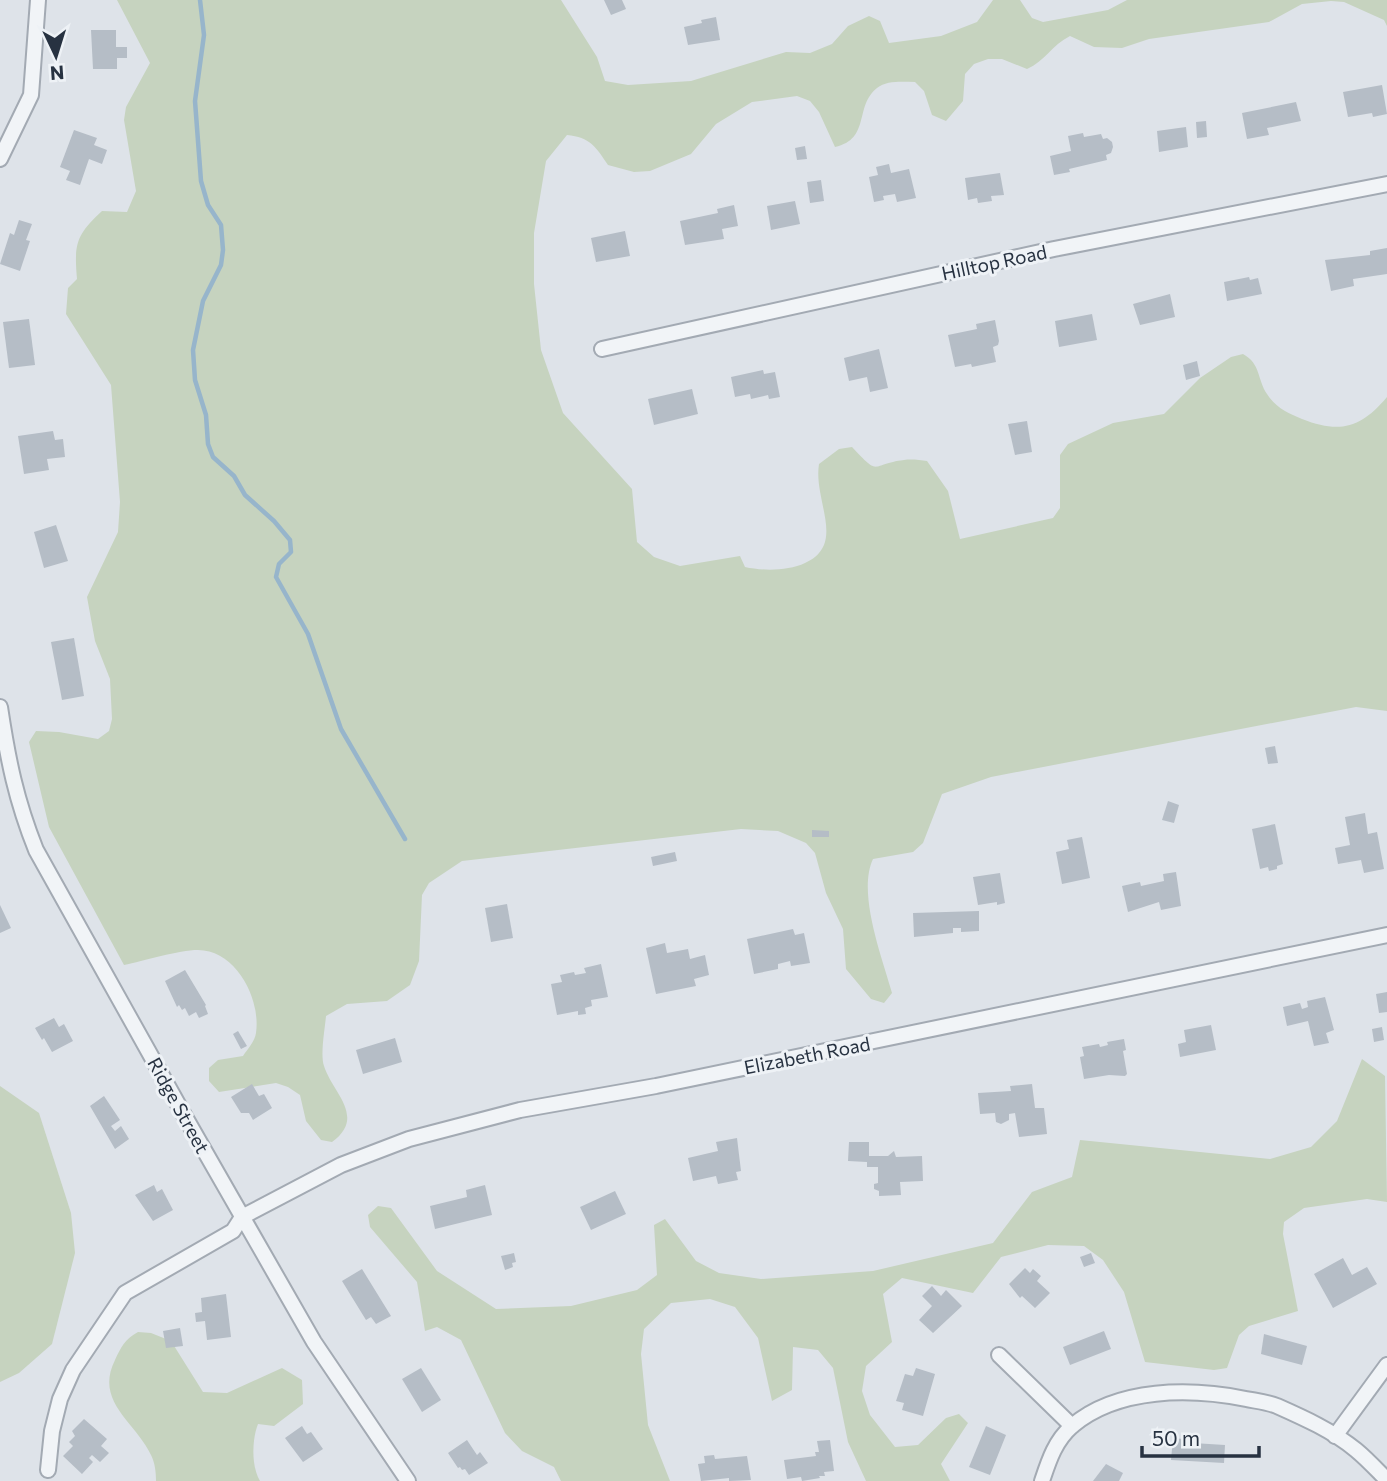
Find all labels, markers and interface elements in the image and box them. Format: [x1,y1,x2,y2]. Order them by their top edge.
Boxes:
north arrow [21,21,91,91]
text: N [49,61,65,85]
street label: Hilltop Road [939,240,1049,284]
street label: Elizabeth Road [742,1031,872,1079]
street label: Ridge Street [143,1053,215,1157]
scale bar [1142,1414,1259,1458]
text: 50 m [1152,1425,1200,1450]

